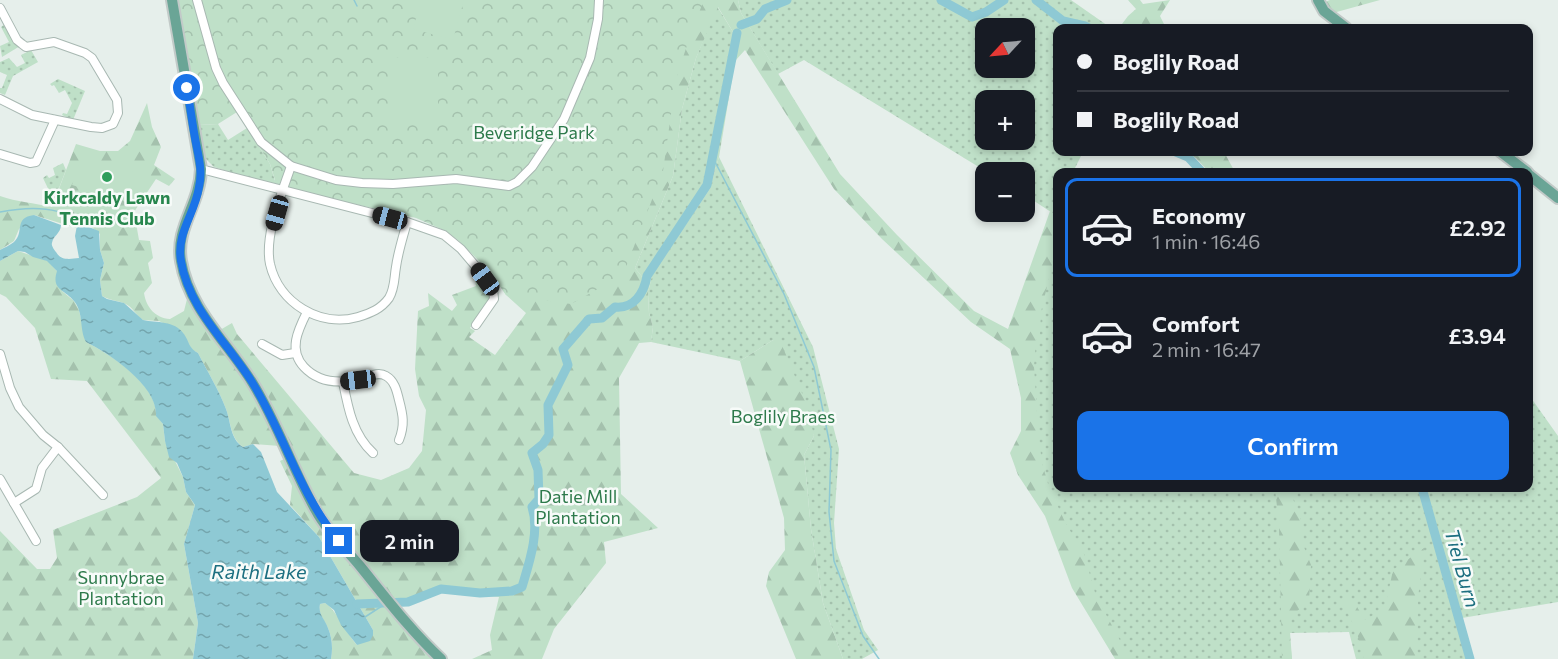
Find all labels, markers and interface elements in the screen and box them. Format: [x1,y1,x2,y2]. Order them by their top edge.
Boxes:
north arrow [975,18,1035,78]
map controls [975,18,1035,222]
text: Boglily Road [1113,48,1239,75]
route start [173,74,200,101]
button: + [975,90,1035,150]
text: Boglily Road [1113,106,1239,133]
park label: Beveridge Park [473,121,595,143]
button: − [975,162,1035,222]
marker: Kirkcaldy Lawn Tennis Club [100,170,114,184]
place label: Kirkcaldy Lawn Tennis Club [44,186,170,229]
car [263,193,291,233]
icon: car [1080,201,1134,255]
text: Economy [1152,202,1246,229]
car [370,205,410,231]
text: £2.92 [1449,214,1506,241]
text: 1 min · 16:46 [1152,229,1260,253]
car [467,259,503,299]
icon: car [1080,309,1134,363]
text: Comfort [1152,310,1240,337]
text: £3.94 [1448,322,1506,349]
text: 2 min · 16:47 [1152,337,1261,361]
car [339,369,377,391]
park label: Boglily Braes [731,405,835,427]
button: Confirm [1077,411,1509,480]
park label: Datie Mill Plantation [535,485,621,528]
callout: 2 min [360,520,459,562]
water label: Tiel Burn [1440,526,1486,610]
route end [325,527,352,554]
text: 2 min [385,529,434,553]
water label: Raith Lake [211,559,307,583]
park label: Sunnybrae Plantation [78,566,164,609]

